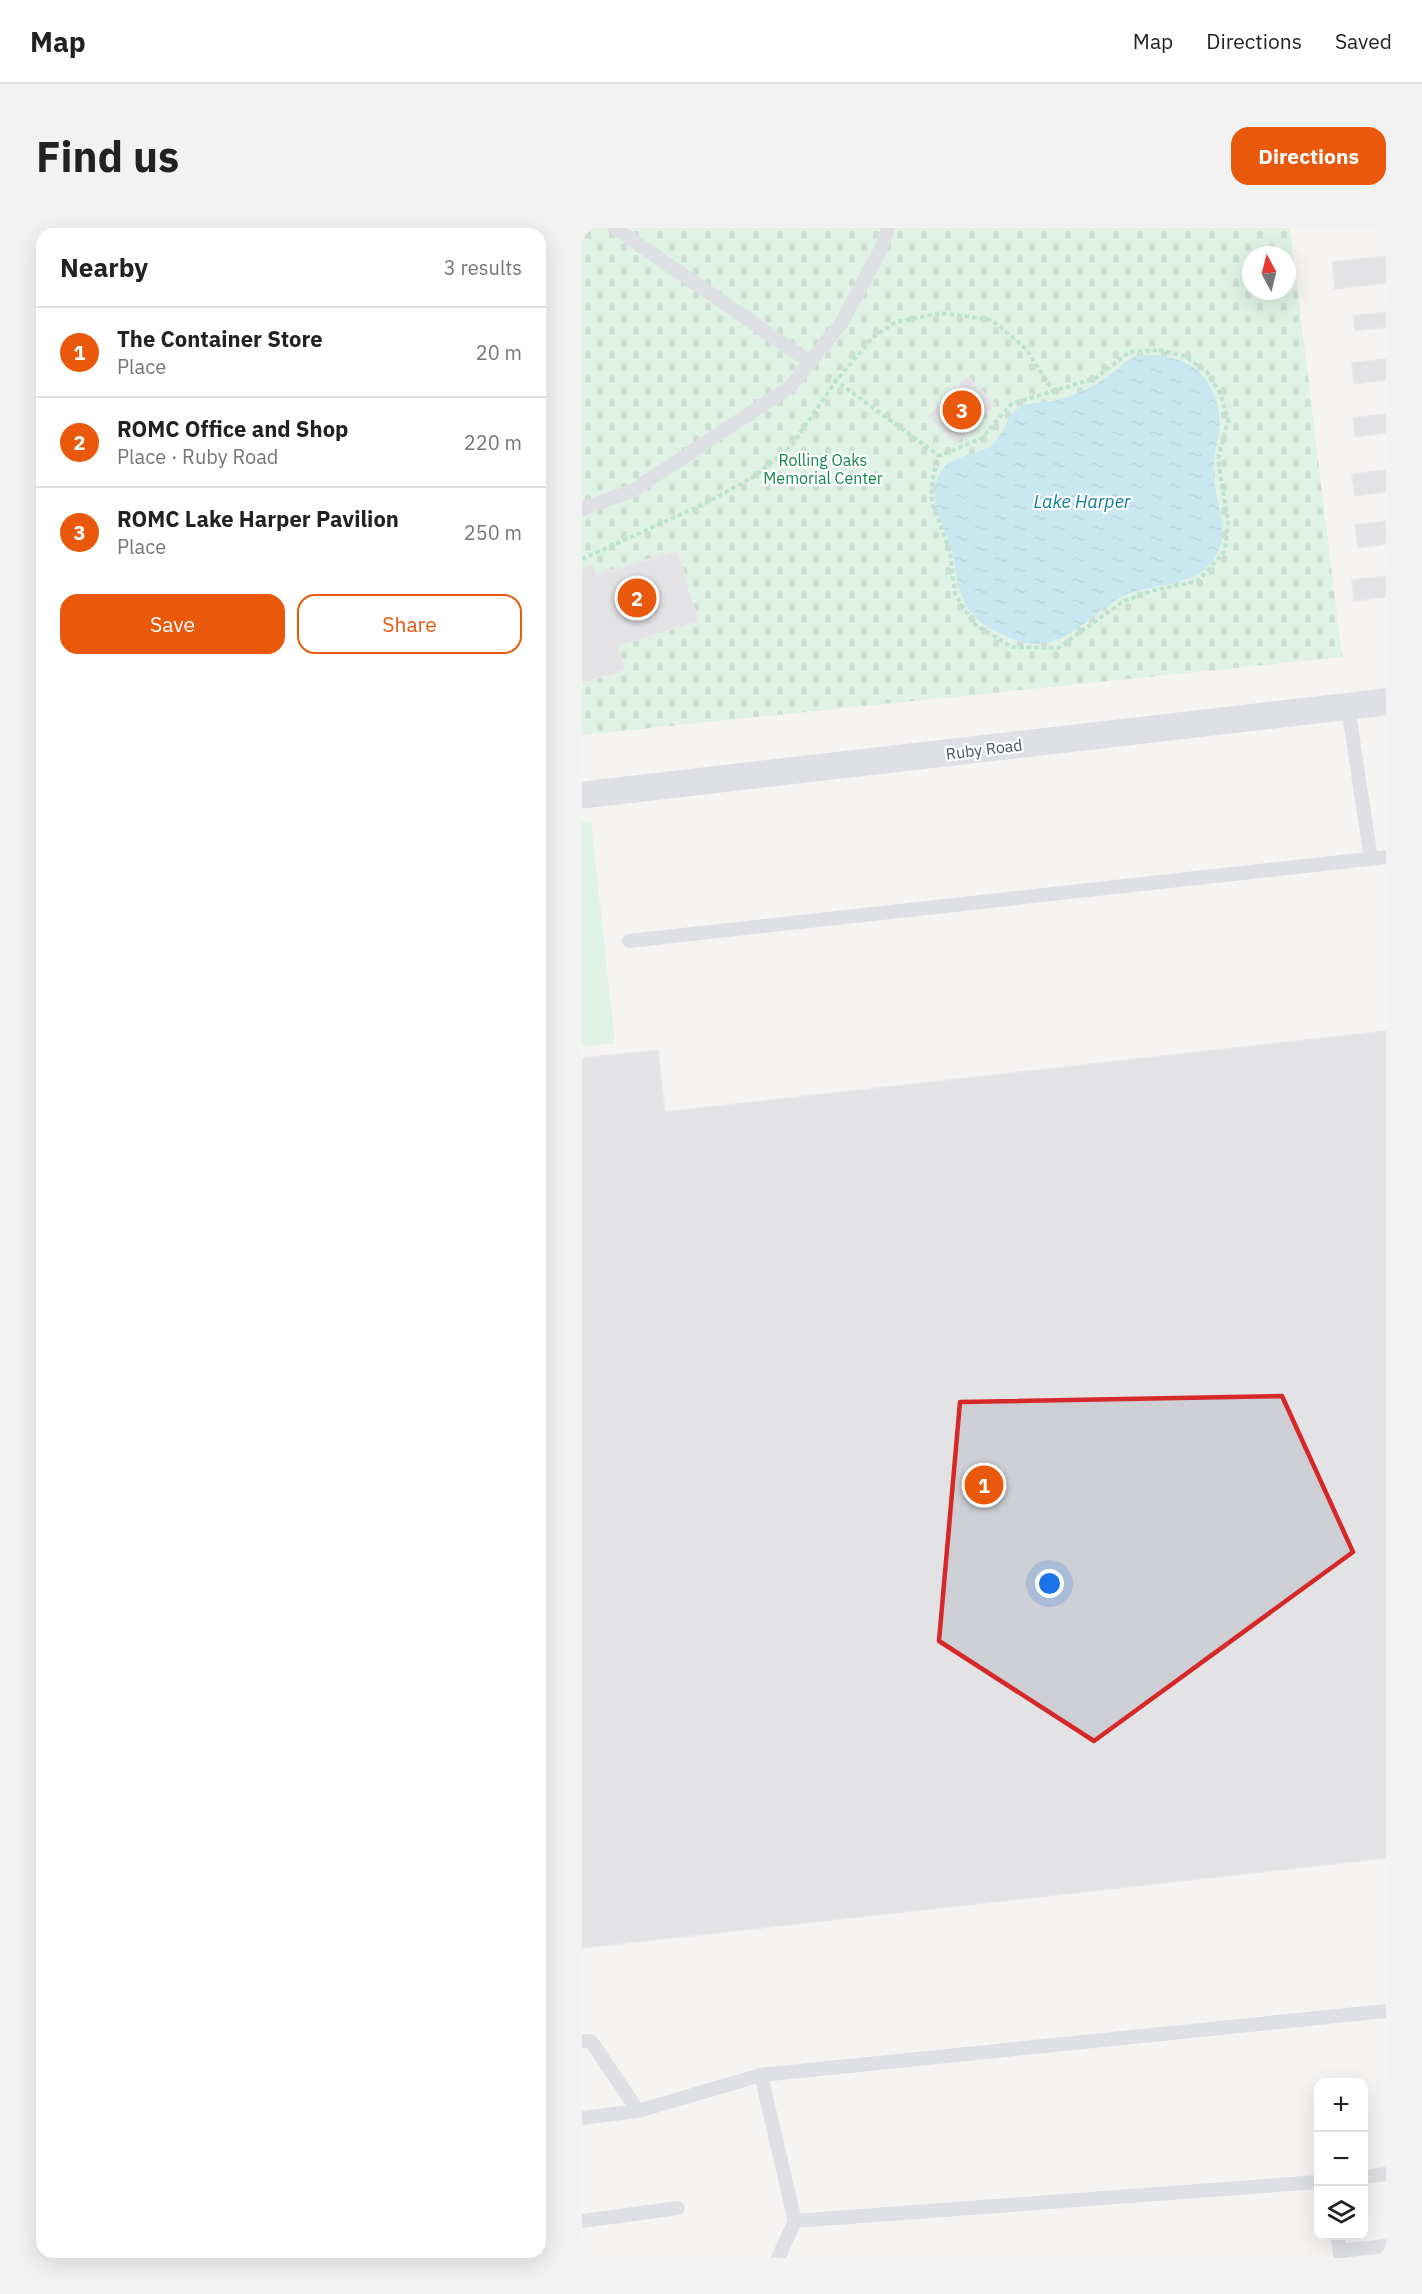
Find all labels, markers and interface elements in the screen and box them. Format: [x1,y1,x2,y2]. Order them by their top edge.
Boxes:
text: Map [30,23,86,60]
text: Map [1133,27,1173,55]
text: Directions [1206,27,1302,55]
text: Saved [1335,27,1392,55]
button: Directions [1231,127,1386,185]
text: Find us [36,129,179,184]
north arrow [1242,246,1296,300]
text: Nearby [60,250,148,284]
text: 3 results [444,254,522,281]
text: The Container Store [117,324,323,353]
text: 1 [74,339,86,366]
text: 20 m [476,339,522,366]
text: Place [117,353,166,380]
pin: 3 [942,388,982,432]
text: ROMC Office and Shop [117,414,348,443]
text: 2 [74,429,86,456]
text: 220 m [464,429,522,456]
text: Place · Ruby Road [117,443,278,470]
park label: Rolling Oaks Memorial Center [763,450,883,488]
water label: Lake Harper [1034,490,1131,513]
text: ROMC Lake Harper Pavilion [117,504,399,533]
text: 3 [74,519,86,546]
text: 250 m [464,519,522,546]
text: Place [117,533,166,560]
pin: 2 [618,576,656,620]
button: Save [60,594,285,654]
button: Share [297,594,522,654]
street label: Ruby Road [945,734,1023,764]
pin: 1 [964,1462,1004,1508]
your location [1035,1569,1064,1598]
map controls [1314,2078,1368,2240]
button: + [1314,2078,1368,2132]
button: − [1314,2132,1368,2186]
button: layers [1314,2186,1368,2240]

